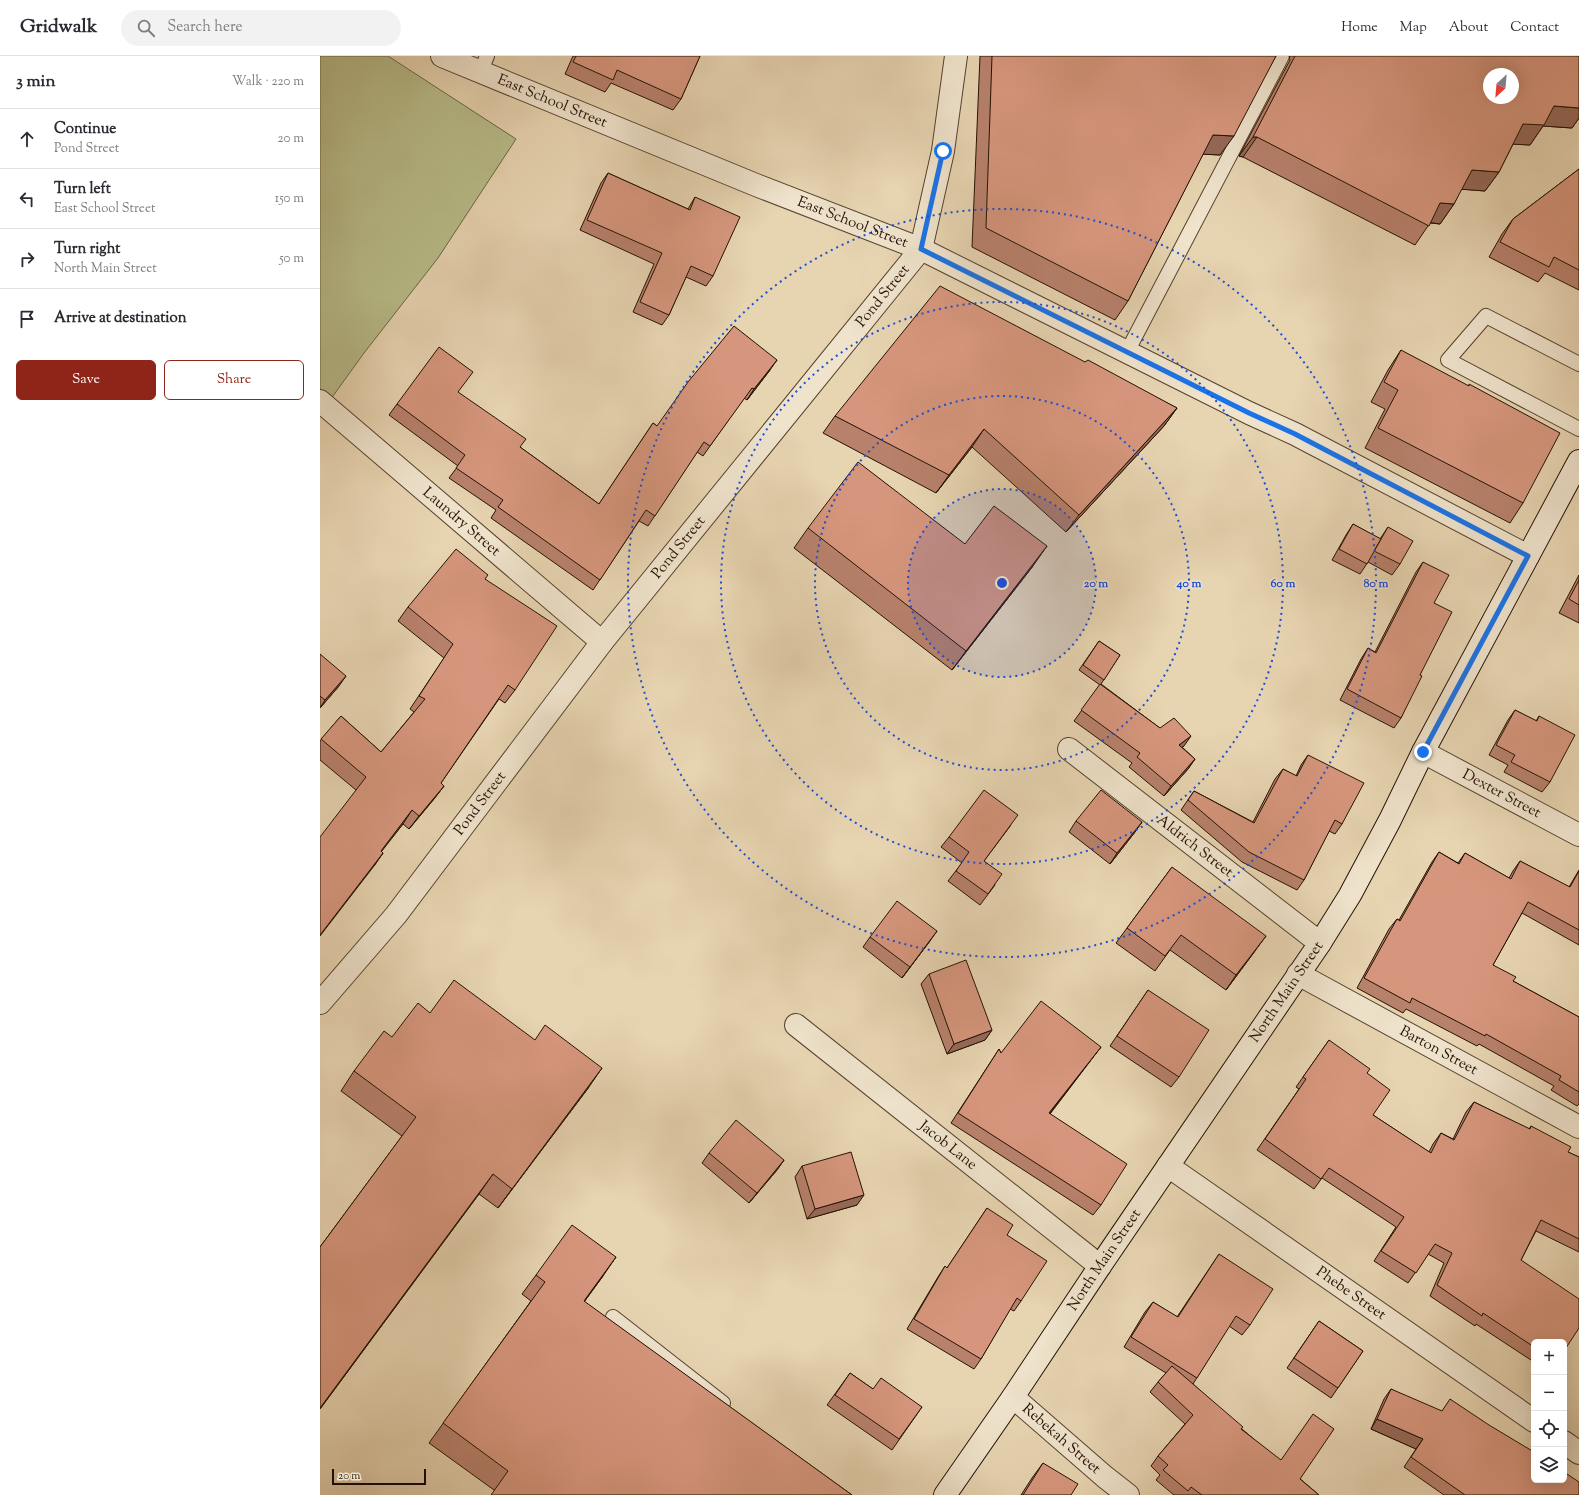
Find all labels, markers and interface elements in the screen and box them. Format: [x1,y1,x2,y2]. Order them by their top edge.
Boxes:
search box [121,10,401,46]
text: Gridwalk [20,14,97,41]
icon: search [135,17,157,39]
text: Search here [167,17,243,38]
text: Home [1341,18,1378,38]
text: Map [1400,18,1427,38]
text: About [1449,18,1488,38]
text: Contact [1510,18,1559,38]
north arrow [1483,68,1519,104]
street label: East School Street [494,69,610,133]
text: 3 min [16,70,55,94]
text: Walk · 220 m [232,73,304,91]
text: Continue [54,119,116,140]
icon: ahead [16,128,38,150]
text: 20 m [278,130,304,148]
text: Pond Street [54,140,119,158]
route start [934,142,952,160]
text: Turn left [54,179,111,200]
icon: left [16,188,38,210]
text: 150 m [275,190,304,208]
street label: East School Street [794,191,911,253]
text: East School Street [54,200,155,218]
text: Turn right [54,239,120,260]
icon: right [16,248,38,270]
text: 50 m [279,250,304,268]
text: North Main Street [54,260,157,278]
street label: Pond Street [851,260,915,332]
icon: arrive [16,308,38,330]
text: Arrive at destination [54,308,187,329]
button: Save [16,360,156,400]
button: Share [164,360,304,400]
street label: Laundry Street [418,482,505,561]
street label: Pond Street [647,512,711,583]
text: 20 m [1084,575,1108,593]
text: 40 m [1176,575,1201,593]
text: 60 m [1271,575,1295,593]
text: 80 m [1364,575,1388,593]
centre of rings [995,576,1009,590]
route end [1414,743,1432,761]
street label: Dexter Street [1458,764,1545,823]
street label: Pond Street [449,767,511,840]
street label: Aldrich Street [1152,810,1238,883]
street label: North Main Street [1245,937,1329,1047]
street label: Barton Street [1396,1021,1481,1080]
street label: Jacob Lane [914,1115,982,1175]
street label: North Main Street [1063,1205,1146,1315]
street label: Phebe Street [1312,1262,1390,1325]
map controls [1531,1339,1567,1483]
button: + [1531,1339,1567,1375]
button: − [1531,1375,1567,1411]
street label: Rebekah Street [1017,1399,1105,1479]
button: locate [1531,1411,1567,1447]
button: layers [1531,1447,1567,1483]
scale bar [332,1467,426,1486]
text: 20 m [338,1468,360,1484]

